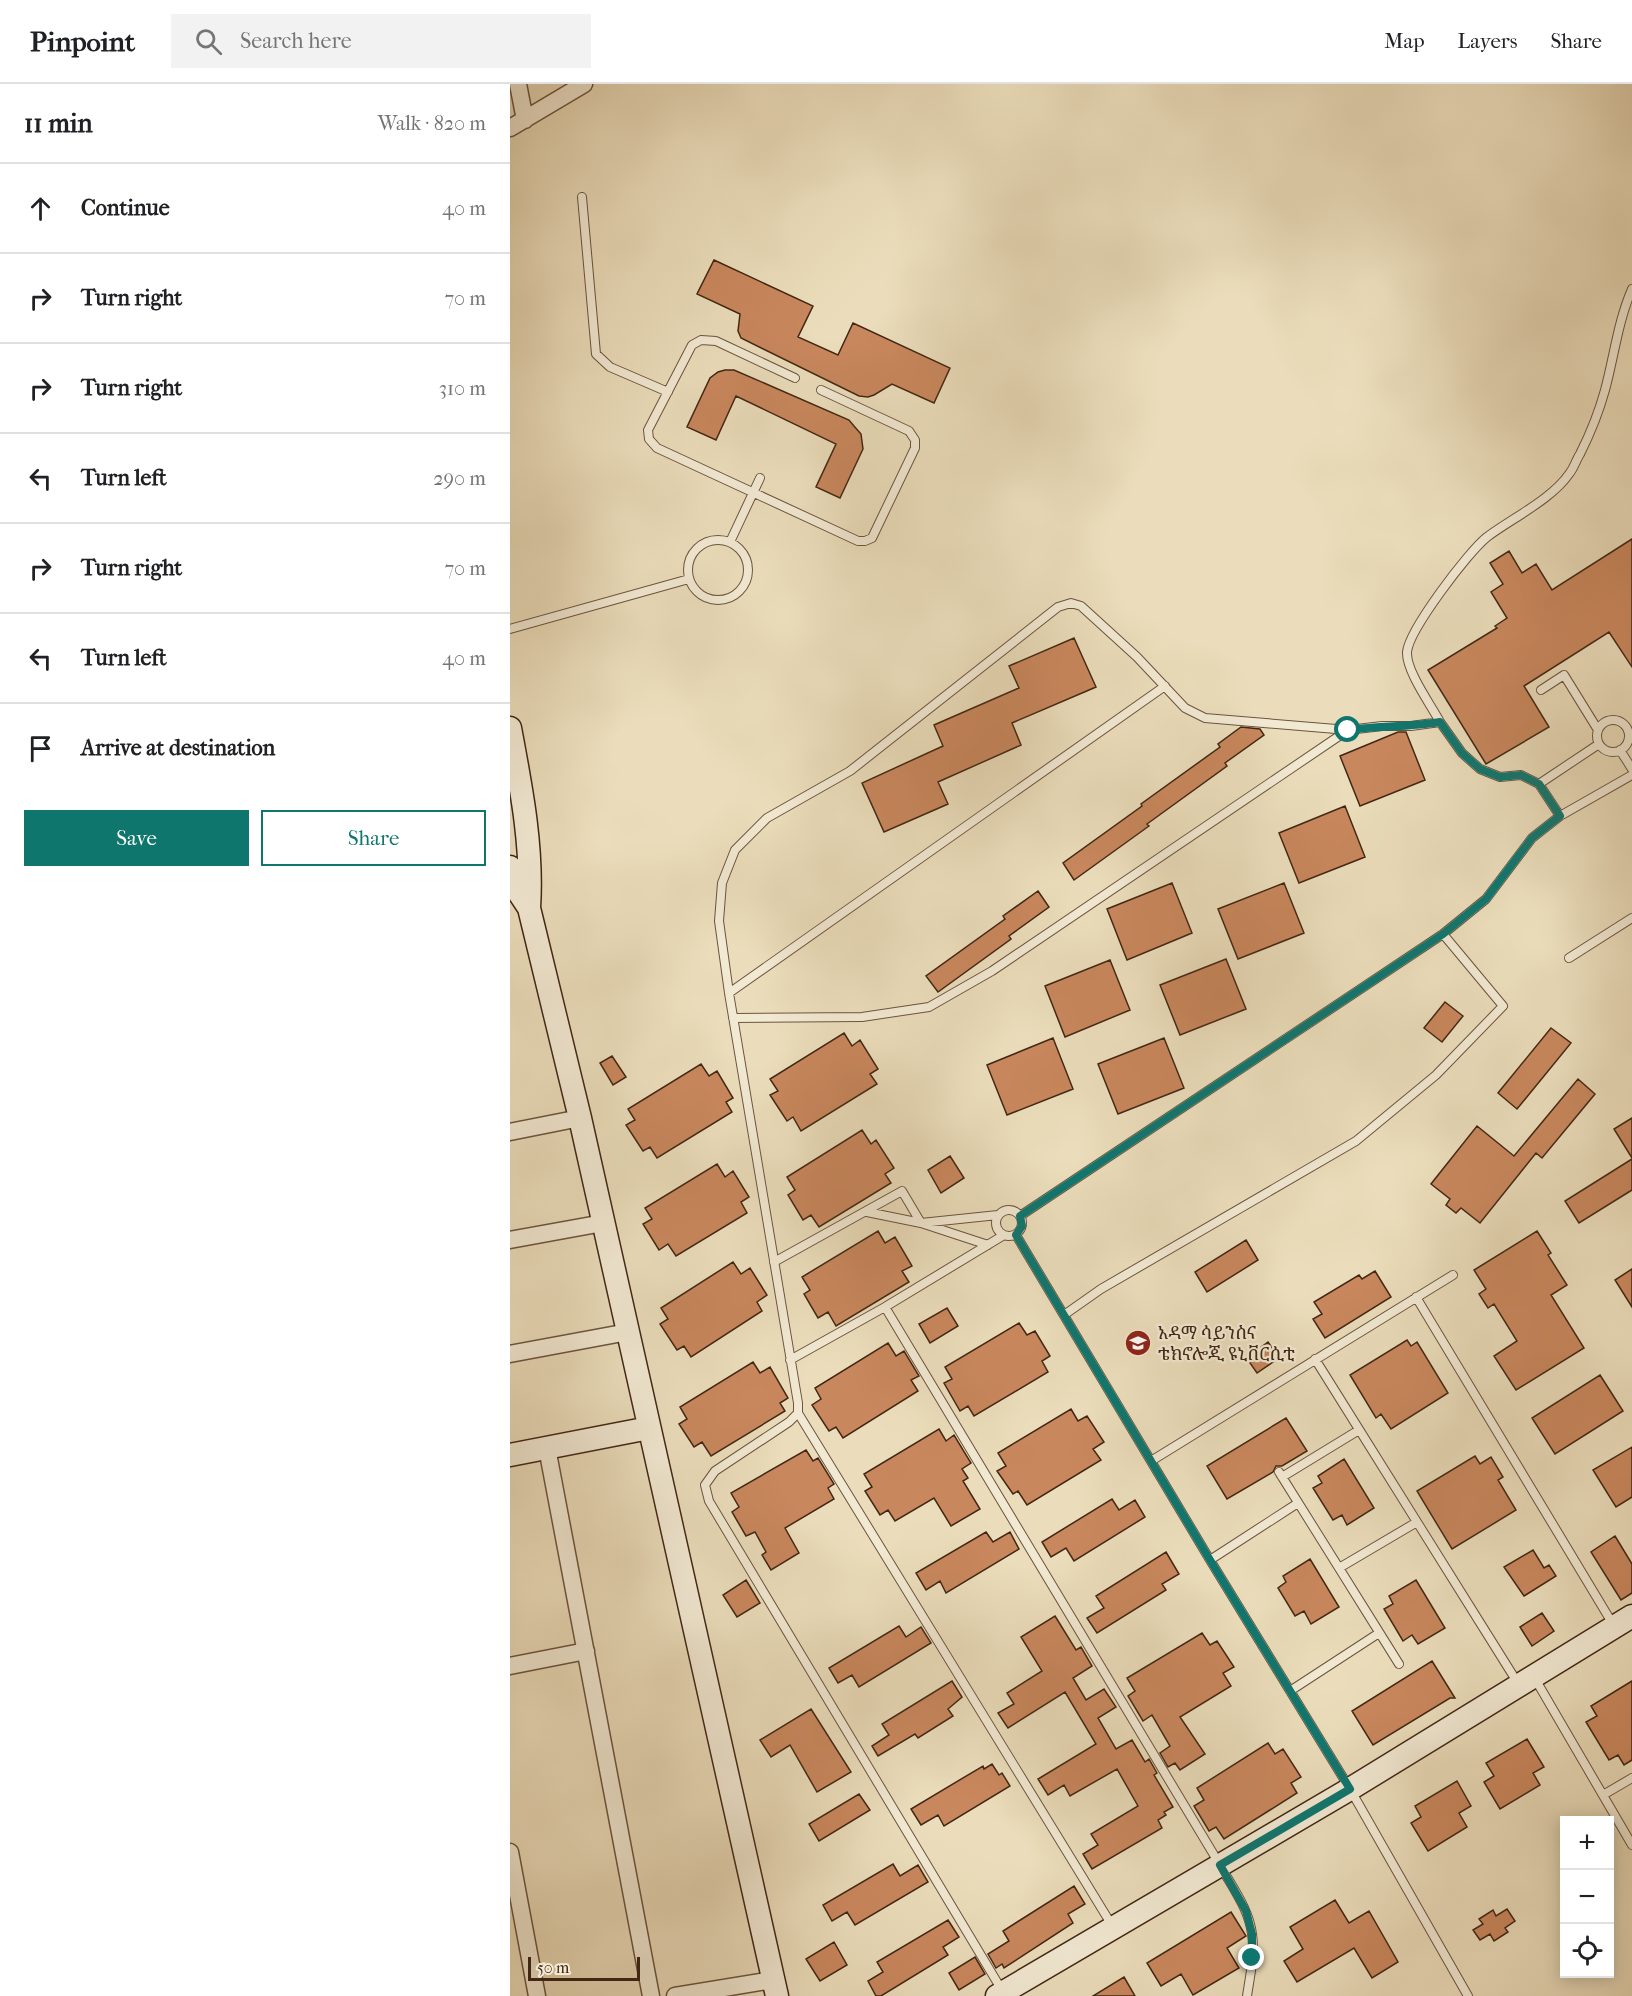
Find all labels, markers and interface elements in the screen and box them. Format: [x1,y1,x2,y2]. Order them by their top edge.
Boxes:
search box [171,14,591,68]
text: Pinpoint [30,25,135,58]
icon: search [192,25,225,58]
text: Search here [240,28,352,54]
text: Map [1384,29,1425,53]
text: Layers [1458,29,1517,53]
text: Share [1550,29,1602,53]
text: 11 min [24,108,93,139]
text: Walk · 820 m [378,112,486,135]
icon: ahead [24,192,57,225]
text: Continue [81,195,170,221]
text: 40 m [442,197,486,220]
icon: right [24,282,57,315]
text: Turn right [81,285,182,311]
text: 70 m [444,287,486,310]
icon: right [24,372,57,405]
text: Turn right [81,375,182,401]
text: 310 m [439,377,486,400]
icon: left [24,462,57,495]
text: Turn left [81,465,167,491]
text: 290 m [433,467,486,490]
icon: right [24,552,57,585]
text: Turn right [81,555,182,581]
text: 70 m [444,557,486,580]
icon: left [24,642,57,675]
text: Turn left [81,645,167,671]
text: 40 m [442,647,486,670]
route start [1334,716,1360,742]
icon: arrive [24,732,57,765]
text: Arrive at destination [81,735,275,761]
button: Save [24,810,249,866]
button: Share [261,810,486,866]
place label: አዳማ ሳይንስና ቴክኖሎጂ ዩኒቨርሲቲ [1158,1323,1295,1365]
school or university icon: አዳማ ሳይንስና ቴክኖሎጂ ዩኒቨርሲቲ [1123,1328,1153,1358]
map controls [1560,1816,1614,1978]
button: + [1560,1816,1614,1870]
button: − [1560,1870,1614,1924]
button: locate [1560,1924,1614,1978]
route end [1238,1944,1264,1970]
scale bar [528,1954,640,1982]
text: 50 m [537,1958,569,1977]

